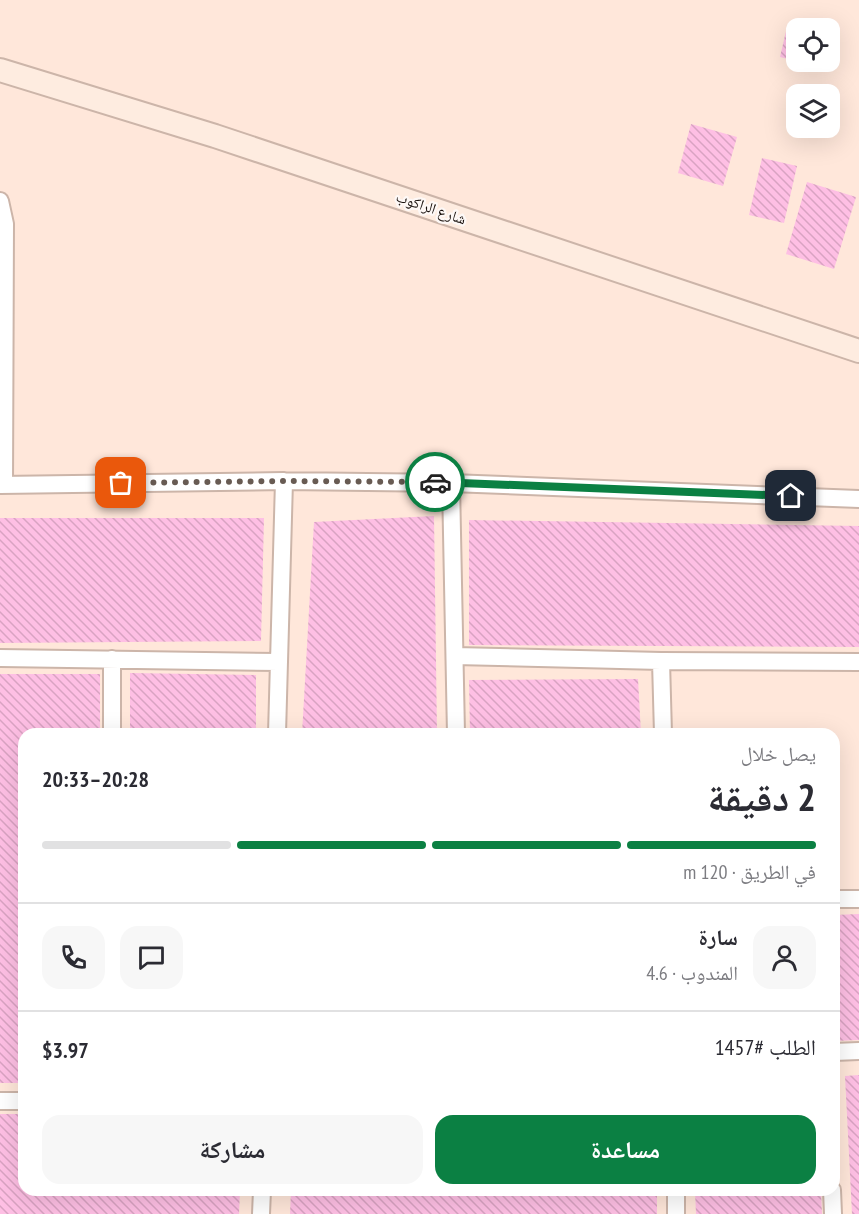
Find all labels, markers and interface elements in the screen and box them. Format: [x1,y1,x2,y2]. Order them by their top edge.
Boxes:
map controls [786,18,840,138]
button: locate [786,18,840,72]
button: layers [786,84,840,138]
street label: شارع الراكوب [393,187,469,229]
courier [405,452,465,512]
pin [95,457,146,508]
icon: bag [104,466,137,499]
icon: car [419,466,452,499]
pin [765,470,816,521]
icon: home [774,479,807,512]
text: يصل خلال [741,741,816,767]
text: 20:28–20:33 [42,765,149,793]
text: 2 دقيقة [707,771,816,822]
text: في الطريق · 120 m [683,859,816,885]
text: سارة [699,923,738,951]
button: phone [42,926,105,989]
button: chat [120,926,183,989]
button: person [753,926,816,989]
text: المندوب · 4.6 [646,960,738,986]
text: الطلب #1457 [715,1033,816,1061]
text: $3.97 [42,1036,89,1064]
button: مشاركة [42,1115,423,1184]
button: مساعدة [435,1115,816,1184]

